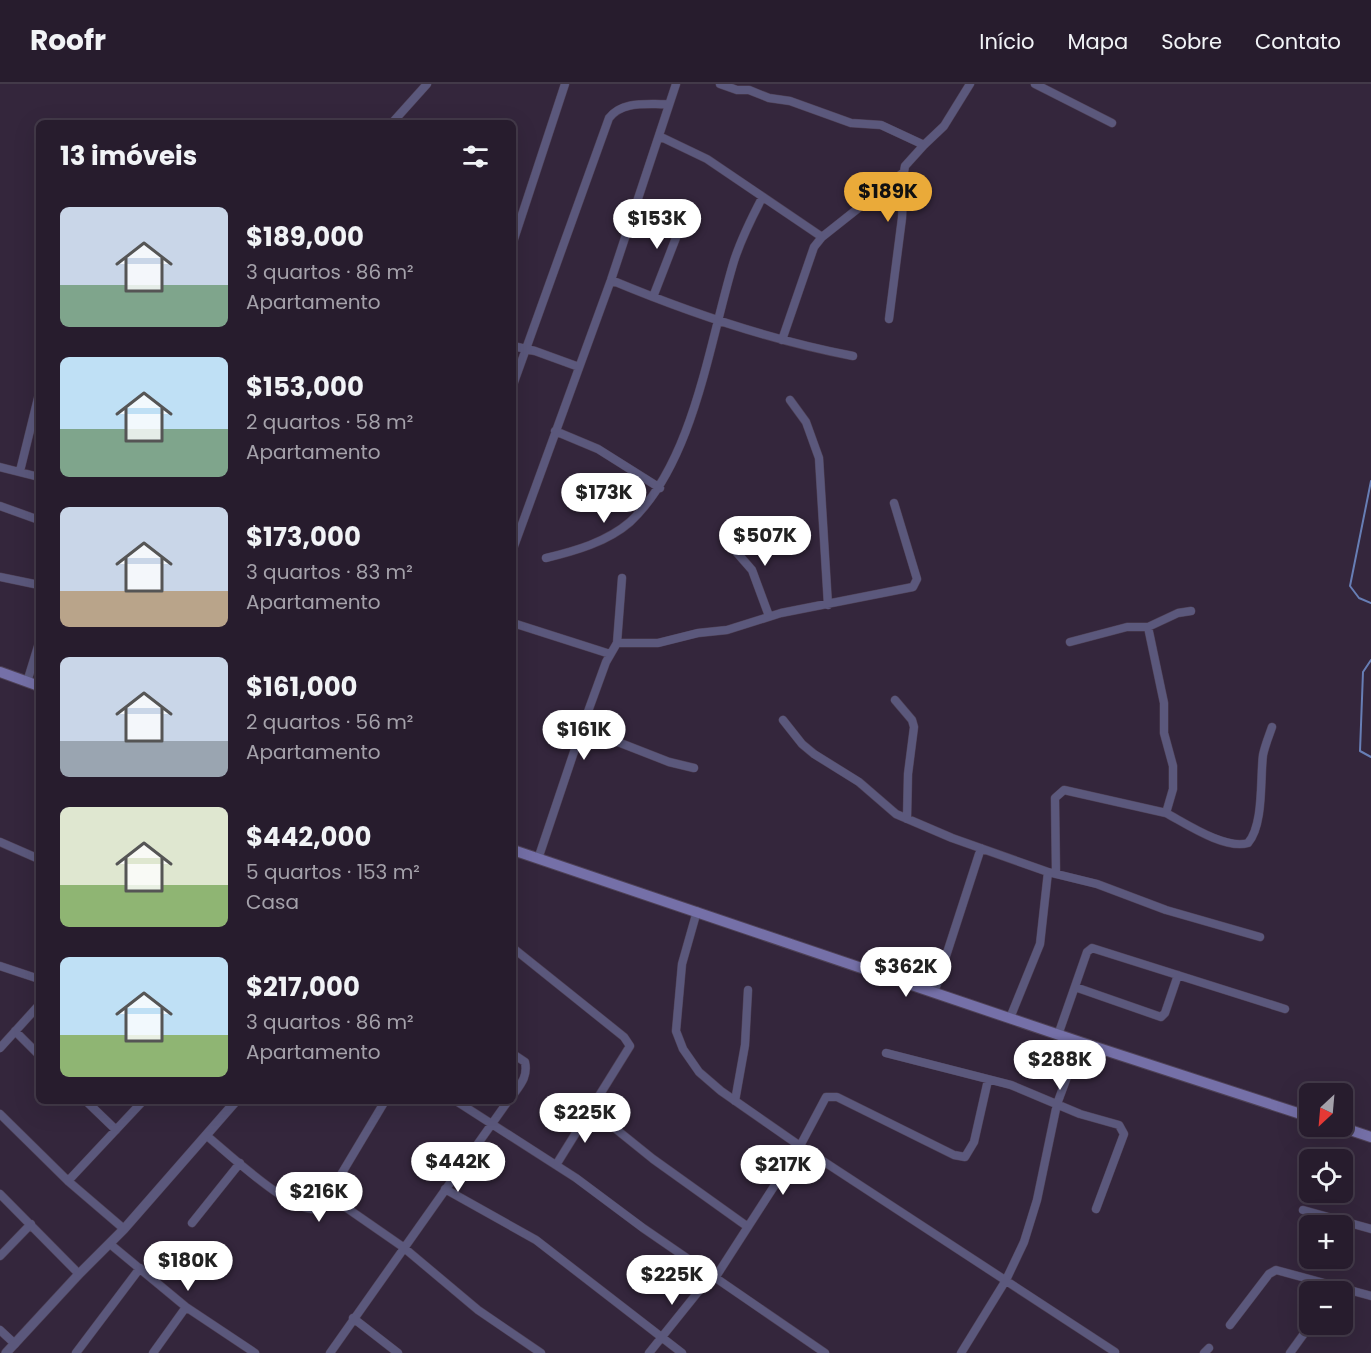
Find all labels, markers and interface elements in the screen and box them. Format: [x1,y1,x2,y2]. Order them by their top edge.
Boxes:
text: Roofr [30,21,106,60]
text: Início [979,27,1034,56]
text: Mapa [1067,27,1128,56]
text: Sobre [1161,27,1222,56]
text: Contato [1255,27,1341,56]
text: 13 imóveis [60,138,197,174]
icon: filters [459,140,492,173]
pin: $189K [846,172,930,223]
text: $189K [858,177,918,205]
pin: $153K [615,199,699,250]
text: $153K [627,204,687,232]
text: $189,000 [246,219,364,255]
icon: home [108,231,180,303]
text: 3 quartos · 86 m² [246,258,414,286]
text: Apartamento [246,288,381,316]
text: $153,000 [246,369,364,405]
icon: home [108,381,180,453]
text: 2 quartos · 58 m² [246,408,413,436]
text: Apartamento [246,438,381,466]
pin: $173K [562,473,646,524]
text: $173K [575,478,633,506]
pin: $507K [723,516,807,567]
text: $173,000 [246,519,361,555]
text: $507K [733,521,797,549]
icon: home [108,531,180,603]
text: 3 quartos · 83 m² [246,558,413,586]
text: Apartamento [246,588,381,616]
text: $161,000 [246,669,358,705]
icon: home [108,681,180,753]
text: 2 quartos · 56 m² [246,708,413,736]
pin: $161K [542,710,626,761]
text: $161K [557,715,611,743]
text: Apartamento [246,738,381,766]
text: $442,000 [246,819,371,855]
icon: home [108,831,180,903]
text: 5 quartos · 153 m² [246,858,420,886]
text: Casa [246,888,299,916]
pin: $362K [864,947,948,998]
text: $362K [874,952,938,980]
text: $217,000 [246,969,360,1005]
icon: home [108,981,180,1053]
text: 3 quartos · 86 m² [246,1008,414,1036]
text: Apartamento [246,1038,381,1066]
pin: $288K [1018,1040,1102,1091]
text: $288K [1028,1045,1092,1073]
north arrow [1299,1083,1353,1137]
map controls [1299,1083,1353,1335]
pin: $225K [543,1093,627,1144]
text: $225K [554,1098,616,1126]
pin: $442K [416,1142,500,1193]
pin: $217K [741,1145,825,1196]
text: $442K [425,1147,491,1175]
button: locate [1299,1149,1353,1203]
text: $217K [755,1150,811,1178]
pin: $216K [277,1172,361,1223]
text: $216K [290,1177,348,1205]
button: + [1299,1215,1353,1269]
pin: $180K [146,1241,230,1292]
text: $180K [158,1246,218,1274]
pin: $225K [630,1255,714,1306]
text: $225K [641,1260,703,1288]
button: − [1299,1281,1353,1335]

